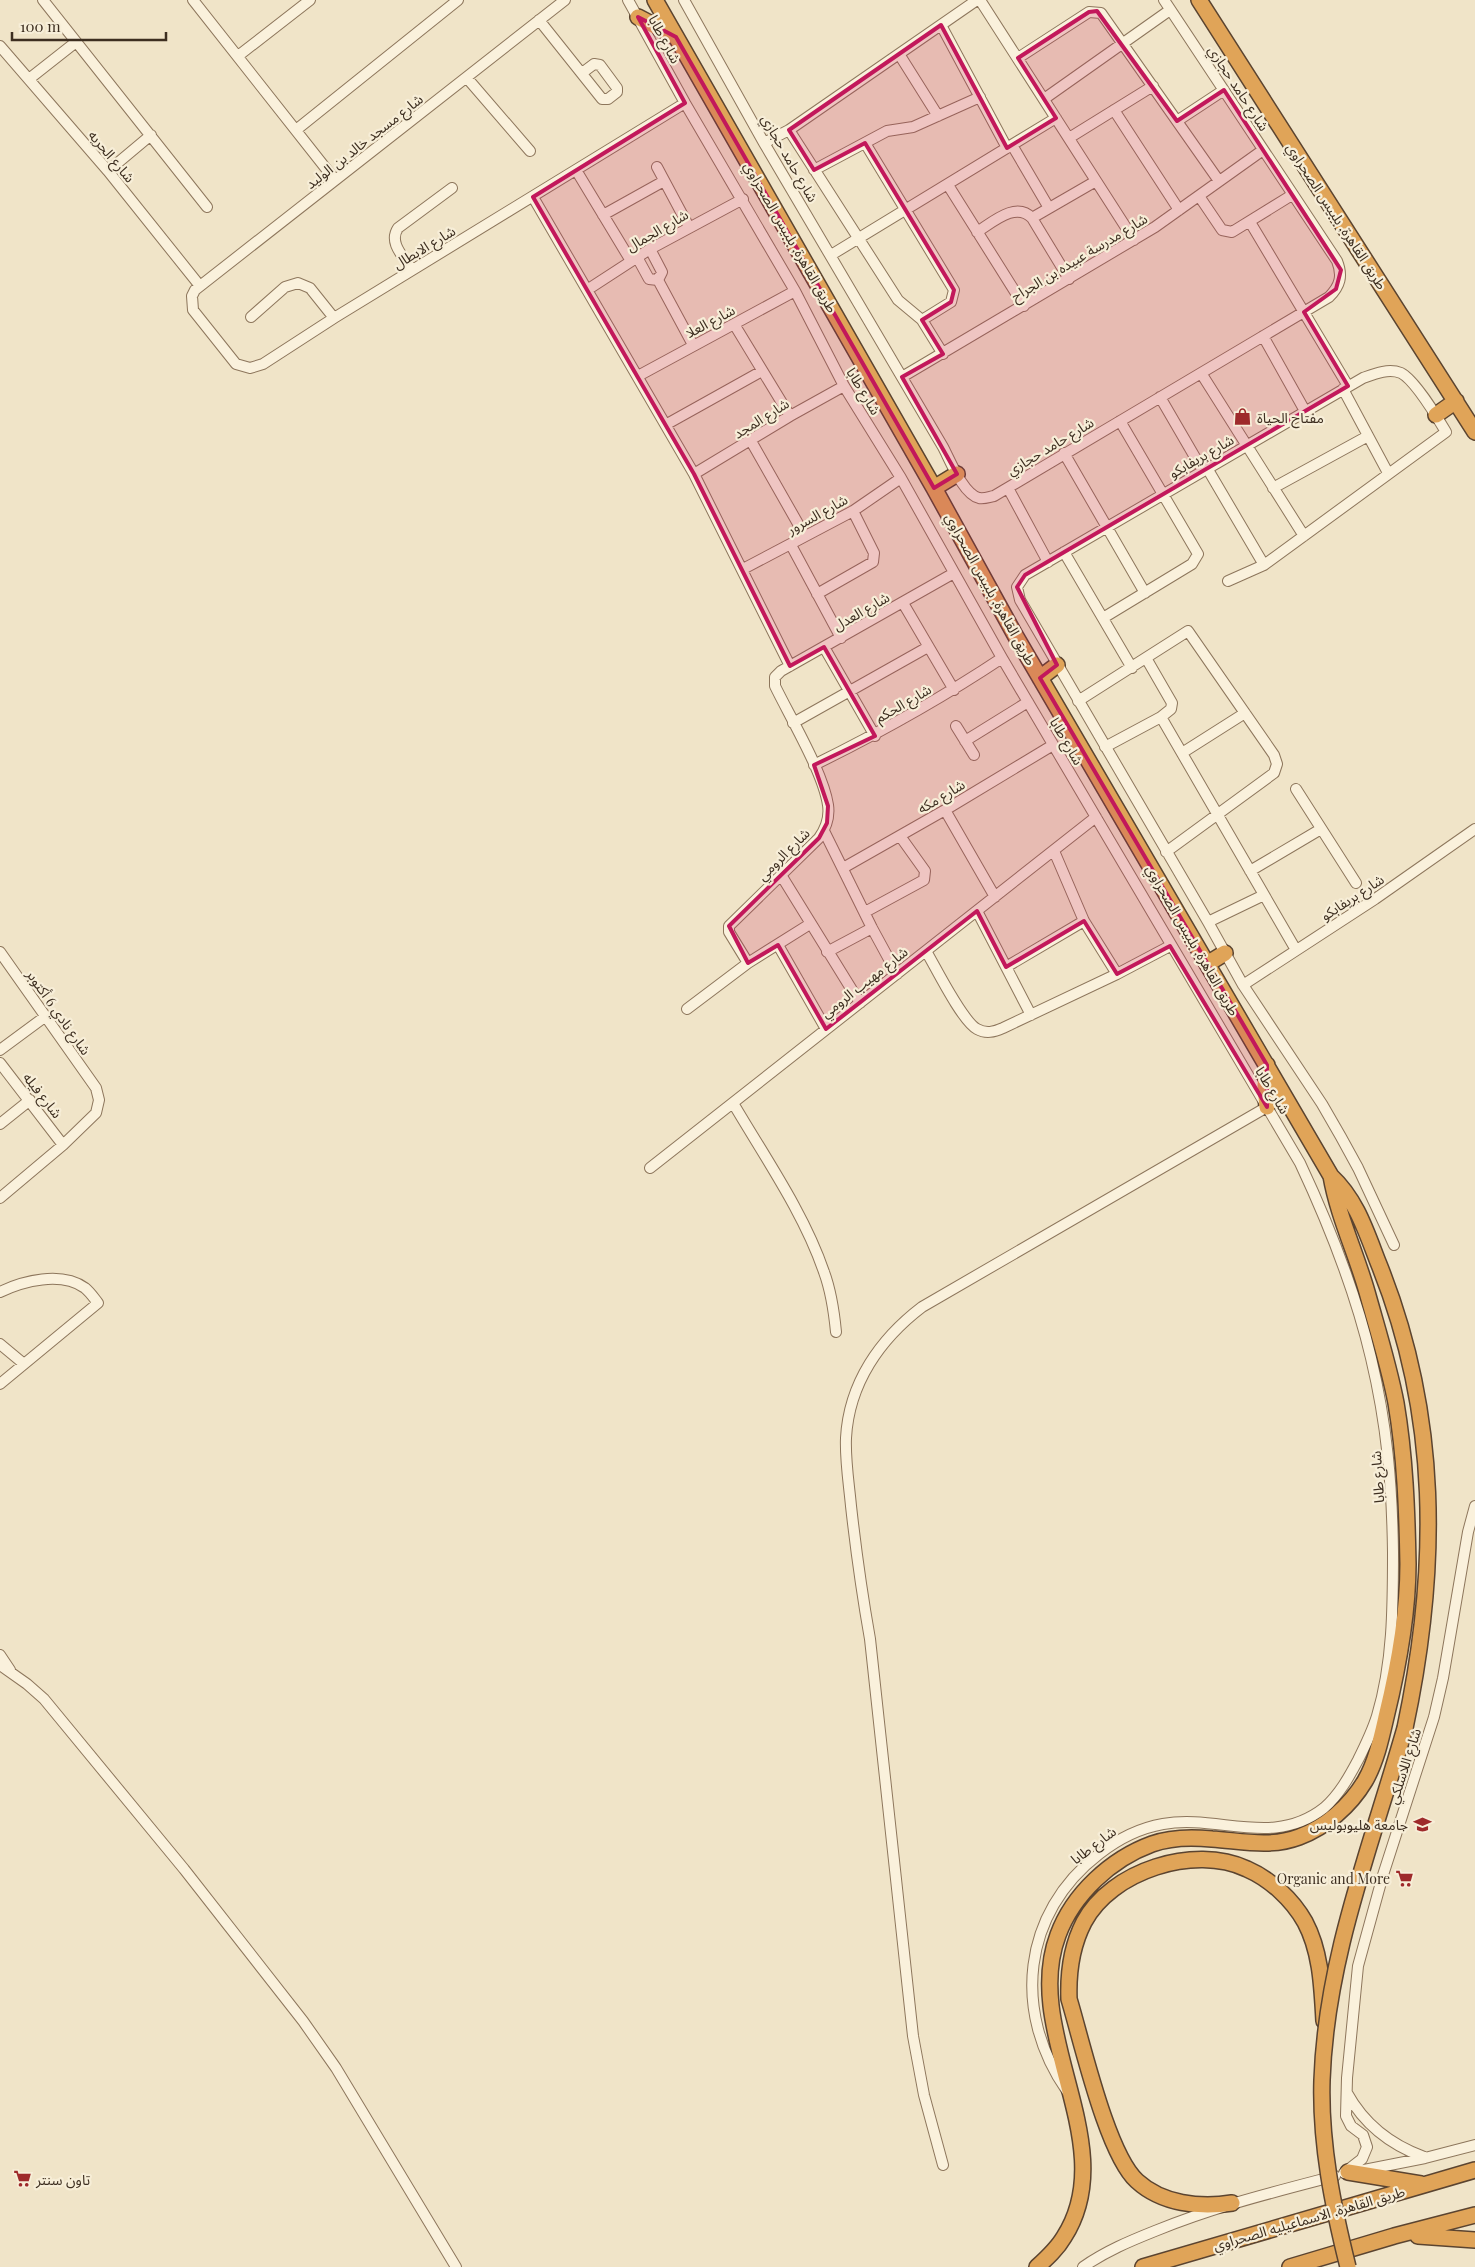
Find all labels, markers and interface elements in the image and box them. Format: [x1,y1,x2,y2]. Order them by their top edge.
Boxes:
scale bar [12,10,166,42]
street label: شارع طابا [643,12,686,67]
text: 100 m [20,16,61,36]
street label: شارع حامد حجازي [1202,42,1274,136]
street label: شارع مسجد خالد بن الوليد [301,89,428,194]
street label: شارع حامد حجازي [755,111,823,206]
street label: شارع الحريه [83,126,139,187]
street label: طريق القاهرة, بلبيس الصحراوي [1281,139,1392,294]
street label: طريق القاهرة, بلبيس الصحراوي [738,158,842,317]
street label: شارع الجمال [623,205,692,257]
street label: شارع مدرسة عبيده بن الجراح [1007,209,1152,307]
street label: شارع الابطال [389,221,460,275]
street label: شارع العلا [682,300,739,344]
street label: شارع طابا [841,364,886,419]
street label: شارع المجد [730,393,793,444]
shop icon: مفتاح الحياة [1233,407,1253,427]
place label: مفتاح الحياة [1257,408,1324,429]
street label: شارع حامد حجازي [1003,413,1098,481]
street label: شارع بريفابكو [1165,430,1238,484]
street label: شارع السرور [782,490,852,541]
street label: طريق القاهرة, بلبيس الصحراوي [939,510,1041,670]
street label: شارع العدل [829,587,894,637]
street label: شارع الحكم [872,679,935,728]
street label: شارع طابا [1044,714,1088,769]
street label: شارع مكه [914,774,969,819]
street label: شارع الرومي [753,824,815,886]
street label: طريق القاهرة, بلبيس الصحراوي [1140,861,1244,1020]
street label: شارع بريفابكو [1316,869,1389,926]
street label: شارع مهيب الرومي [817,942,913,1024]
street label: شارع نادي 6 أكتوبر [20,965,96,1060]
street label: شارع طابا [1250,1063,1295,1118]
street label: شارع فيله [18,1068,67,1123]
street label: شارع طابا [1366,1450,1390,1504]
street label: شارع اللاسلكي [1383,1726,1427,1807]
school or university icon: جامعة هليوبوليس [1412,1814,1432,1834]
place label: جامعة هليوبوليس [1310,1815,1408,1834]
street label: شارع طابا [1066,1822,1121,1870]
supermarket icon: Organic and More [1394,1868,1414,1888]
place label: Organic and More [1277,1869,1390,1888]
supermarket icon: تاون سنتر [12,2169,32,2189]
place label: تاون سنتر [35,2170,90,2189]
street label: طريق القاهرة, الاسماعيليه الصحراوي [1211,2181,1408,2257]

